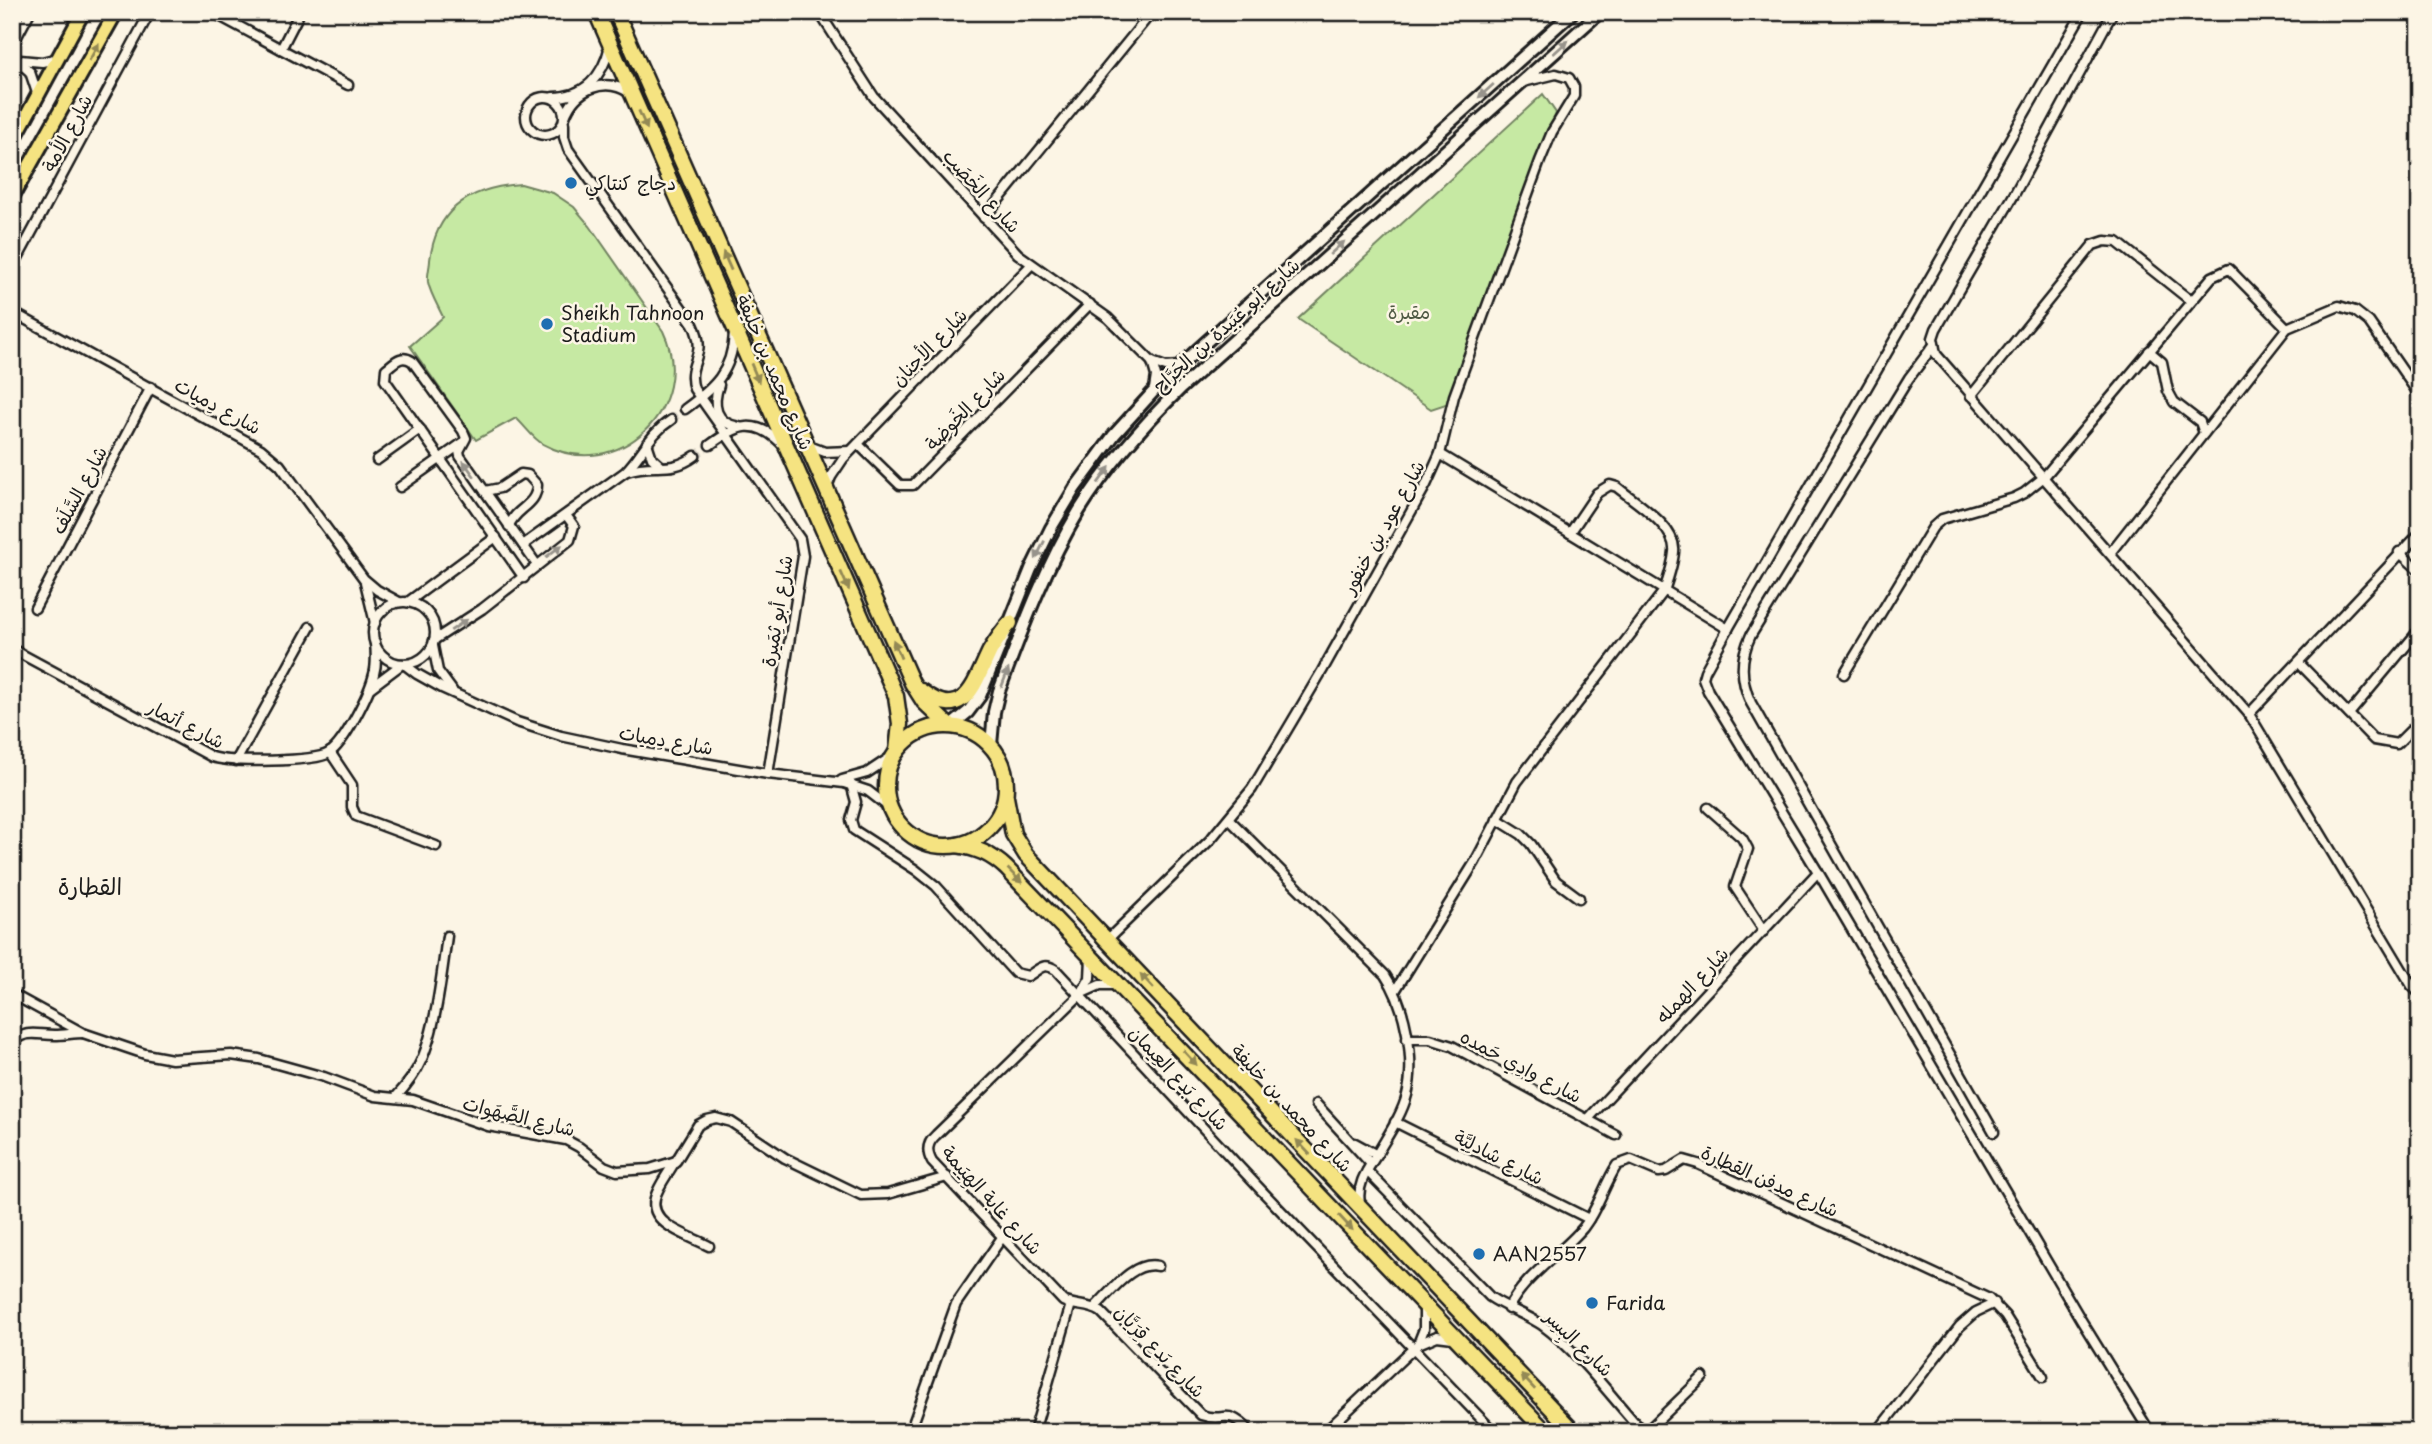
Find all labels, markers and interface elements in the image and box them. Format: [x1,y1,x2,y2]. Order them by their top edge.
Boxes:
one-way arrow [1552,39,1570,55]
one-way arrow [88,42,100,62]
one-way arrow [1478,83,1495,99]
street label: شارع الأمة [34,89,99,177]
one-way arrow [638,109,649,130]
street label: شارع الخَصَب [937,142,1028,239]
place label: دجاج كنتاكي [585,168,676,200]
marker: دجاج كنتاكي [563,175,579,191]
one-way arrow [1328,240,1346,256]
street label: شارع أبو عُبَيدة بن الجَرَّاح [1146,250,1306,399]
one-way arrow [721,251,732,272]
street label: شارع محمد بن خليفة [730,289,821,454]
park label: مقبرة [1388,297,1430,325]
place label: Sheikh Tahnoon Stadium [561,298,705,348]
street label: شارع الأجنان [884,301,974,392]
marker: Sheikh Tahnoon Stadium [539,316,555,332]
street label: شارع الخَوضة [918,361,1012,456]
one-way arrow [749,362,760,383]
street label: شارع دِميات [170,370,267,441]
street label: شارع السَّلَف [43,440,114,539]
street label: شارع عود بن خنفور [1333,455,1431,601]
one-way arrow [462,460,476,478]
one-way arrow [1097,466,1111,484]
one-way arrow [1034,540,1045,560]
one-way arrow [545,544,564,558]
street label: شارع أبو ثِمَيرة [753,553,800,669]
one-way arrow [839,571,851,591]
one-way arrow [449,619,468,632]
one-way arrow [891,639,902,660]
one-way arrow [999,668,1010,689]
street label: شارع أتمار [142,691,230,755]
street label: شارع دِميات [617,717,715,762]
district label: القطارة [58,868,122,903]
one-way arrow [1006,868,1023,885]
street label: شارع الهمله [1648,940,1735,1030]
one-way arrow [1138,973,1155,990]
street label: شارع بَدع العِيمان [1123,1018,1236,1137]
street label: شارع وادِي حَمده [1455,1021,1587,1111]
street label: شارع محمد بن خليفة [1225,1037,1360,1179]
one-way arrow [1181,1049,1197,1066]
street label: شارع الصَّهَوات [460,1088,578,1143]
street label: شارع شادلِيَّة [1449,1122,1549,1192]
street label: شارع مدفن القطارة [1697,1137,1844,1224]
street label: شارع غابة الهِيَيمة [934,1138,1050,1262]
one-way arrow [1295,1139,1311,1156]
one-way arrow [1338,1214,1354,1231]
place label: AAN2557 [1493,1239,1587,1267]
marker: AAN2557 [1471,1246,1487,1262]
place label: Farida [1606,1288,1665,1316]
marker: Farida [1584,1295,1600,1311]
street label: شارع بَدع قِرَيَّان [1108,1297,1212,1404]
street label: شارع البِسِر [1535,1301,1620,1385]
one-way arrow [1520,1374,1536,1391]

